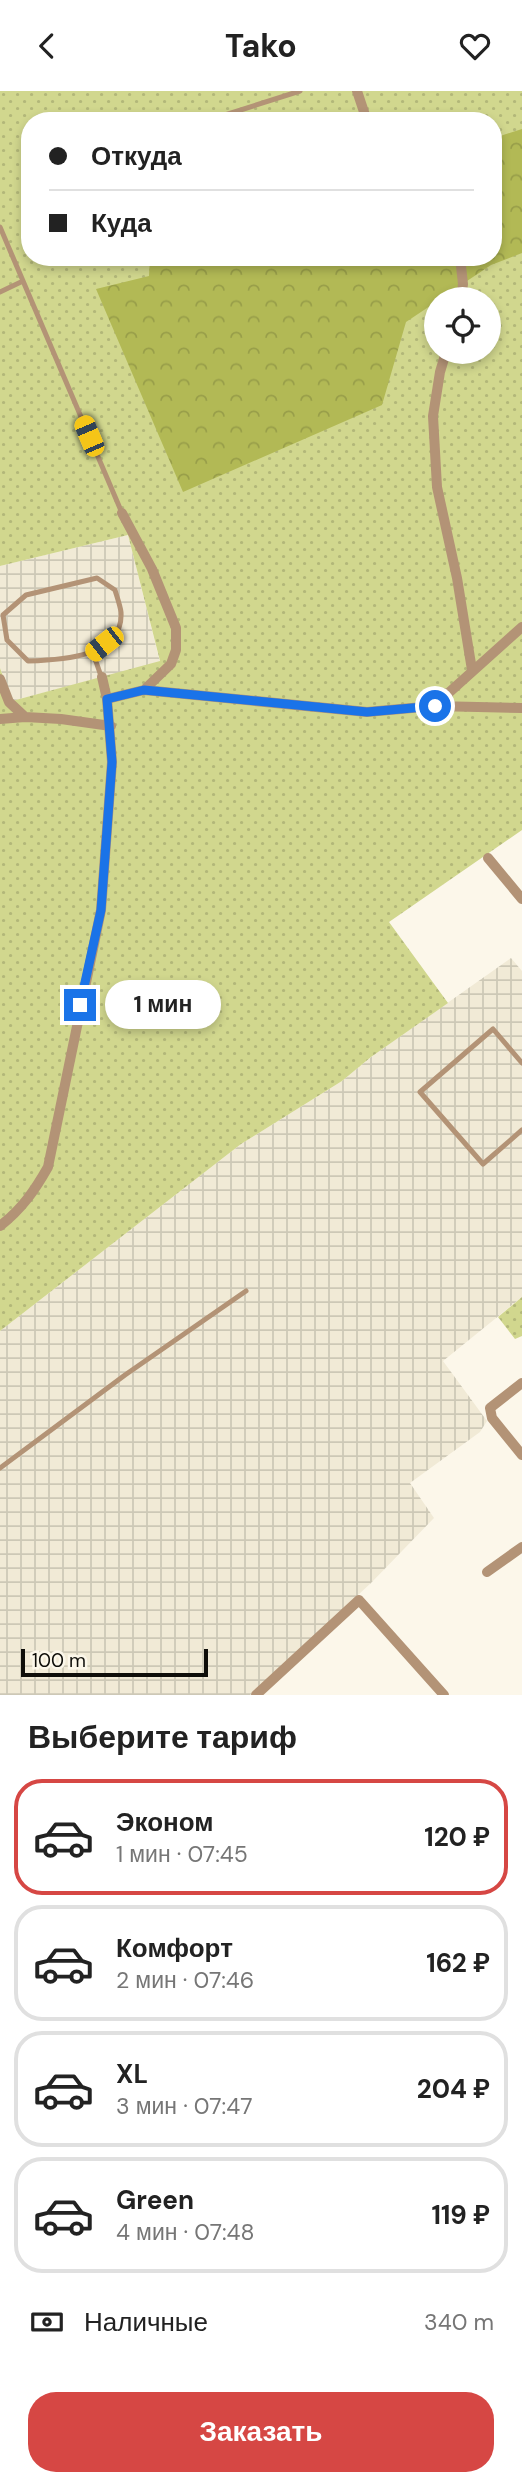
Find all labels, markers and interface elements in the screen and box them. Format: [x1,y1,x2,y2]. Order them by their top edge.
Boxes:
text: Tako [225,25,297,67]
icon: back [28,27,66,65]
icon: heart [456,27,494,65]
text: Откуда [91,139,182,173]
text: Куда [91,206,152,240]
map controls [424,287,501,364]
button: locate [424,287,501,364]
car [72,413,107,459]
car [81,623,128,665]
route start [419,690,451,722]
callout: 1 мин [104,981,220,1030]
route end [64,989,96,1021]
text: 1 мин [134,989,192,1019]
scale bar [21,1646,208,1678]
text: 100 m [32,1648,86,1673]
text: Выберите тариф [28,1716,297,1758]
text: Эконом [116,1805,214,1839]
icon: car [32,1806,95,1869]
text: 120 ₽ [424,1820,490,1854]
text: 1 мин · 07:45 [116,1839,248,1869]
text: Комфорт [116,1931,233,1965]
icon: car [32,1932,95,1995]
text: 162 ₽ [426,1946,490,1980]
text: 2 мин · 07:46 [116,1965,254,1995]
text: XL [116,2057,148,2091]
icon: car [32,2058,95,2121]
text: 204 ₽ [417,2072,490,2106]
text: 3 мин · 07:47 [116,2091,252,2121]
text: Green [116,2183,194,2217]
icon: car [32,2184,95,2247]
text: 119 ₽ [431,2198,490,2232]
text: 4 мин · 07:48 [116,2217,255,2247]
icon: cash [28,2303,66,2341]
text: Наличные [84,2305,208,2339]
text: 340 m [424,2307,494,2337]
button: Заказать [28,2392,494,2472]

